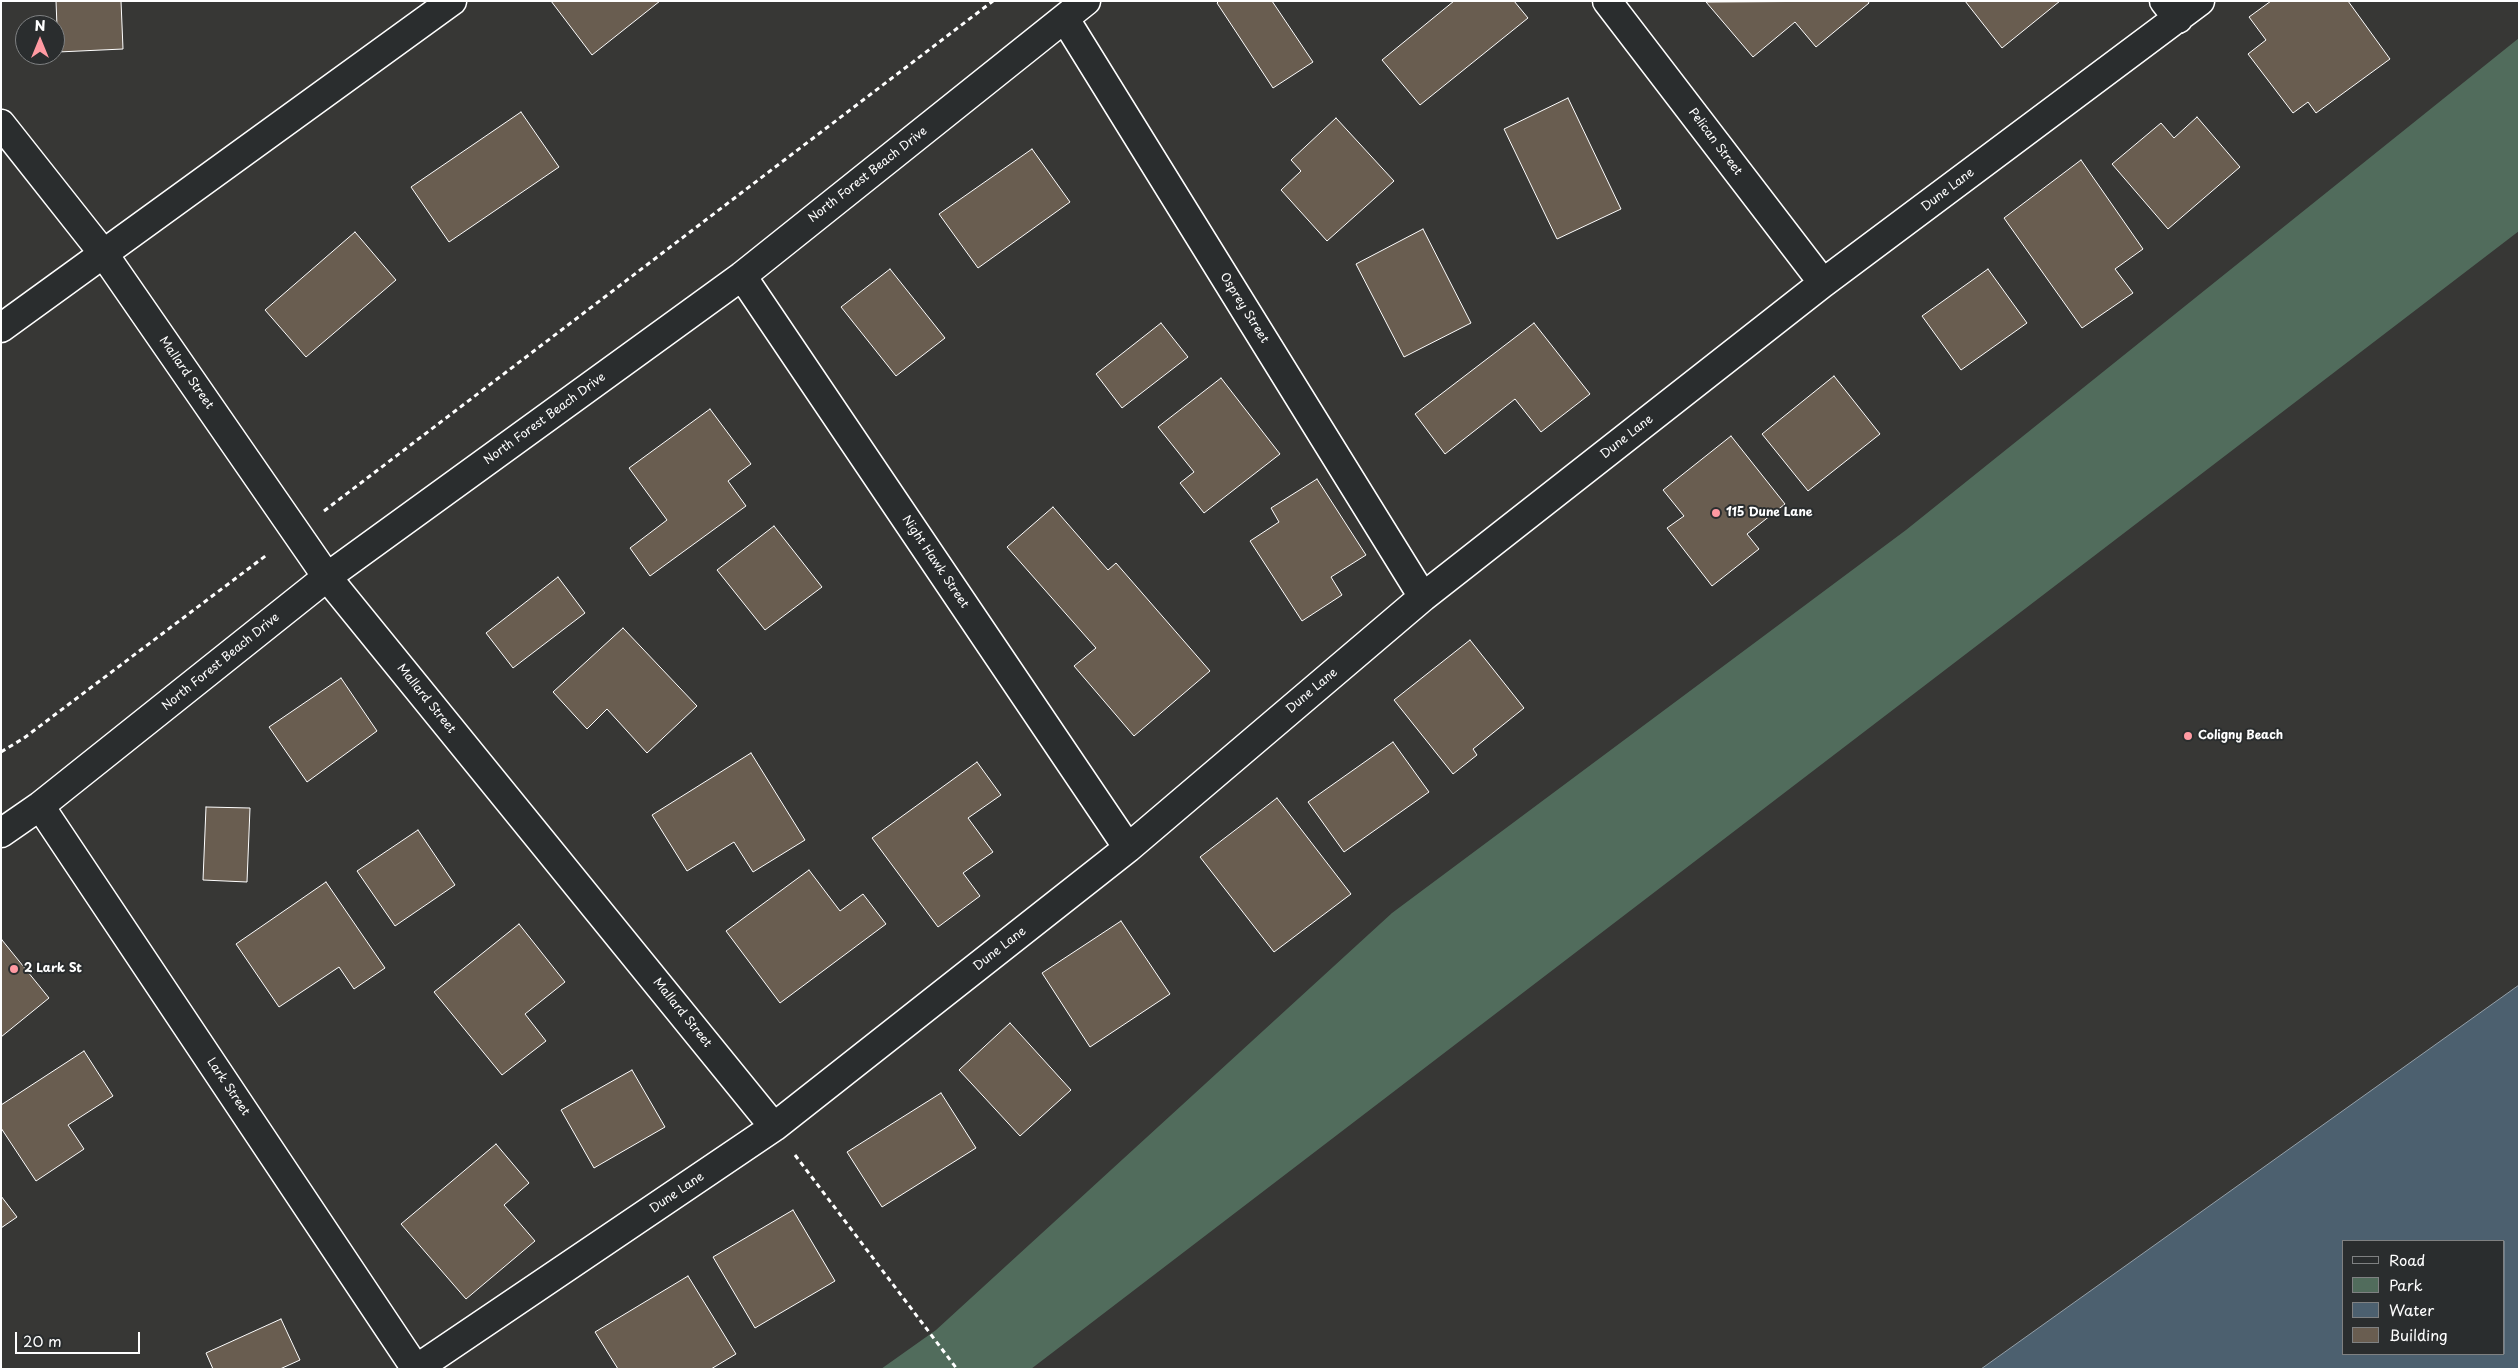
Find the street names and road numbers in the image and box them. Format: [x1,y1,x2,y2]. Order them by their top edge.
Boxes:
street label: Pelican Street [1685,106,1745,178]
street label: North Forest Beach Drive [806,124,930,226]
street label: Dune Lane [1919,165,1977,215]
street label: Osprey Street [1217,270,1271,346]
street label: Mallard Street [156,334,216,412]
street label: North Forest Beach Drive [481,370,609,468]
street label: Dune Lane [1598,412,1656,462]
street label: Night Hawk Street [899,513,971,611]
street label: North Forest Beach Drive [159,610,283,714]
street label: Mallard Street [394,661,458,737]
street label: Dune Lane [1283,665,1341,717]
street label: Dune Lane [971,924,1029,974]
street label: Mallard Street [650,975,714,1051]
street label: Lark Street [203,1055,253,1119]
street label: Dune Lane [647,1170,707,1216]

